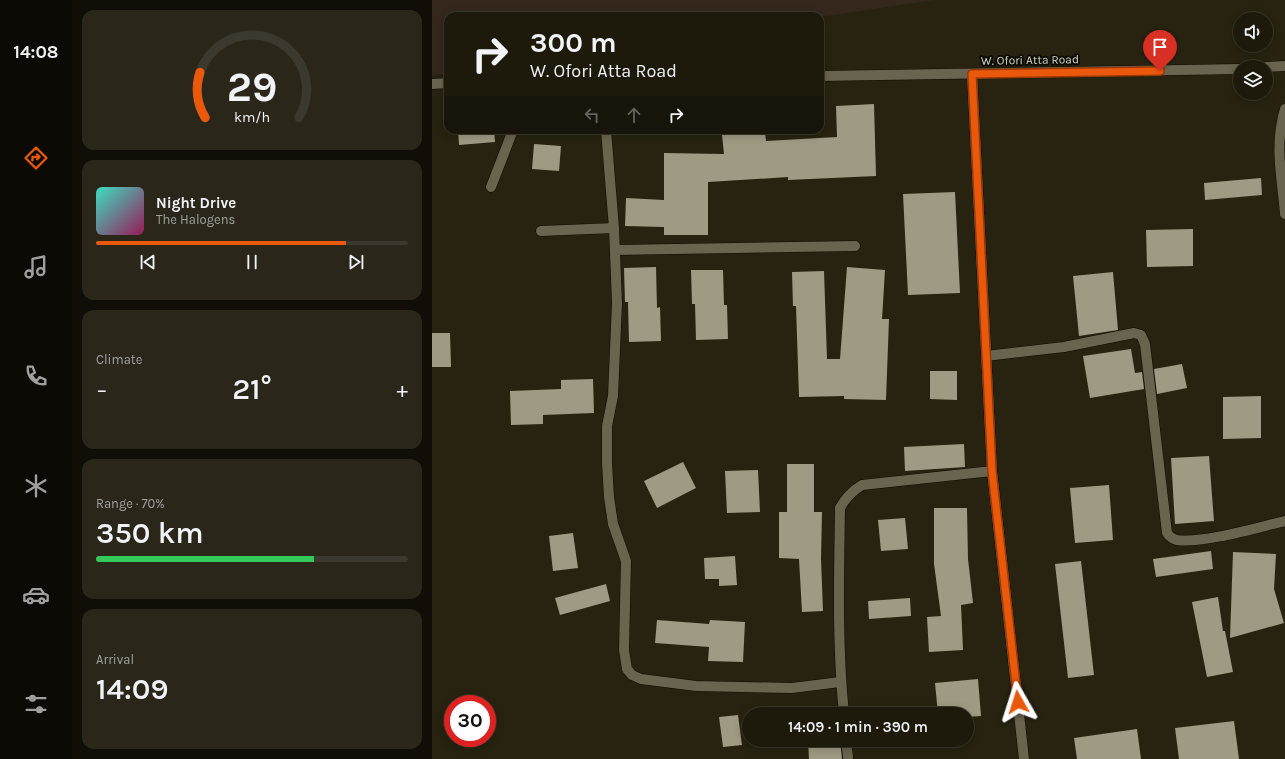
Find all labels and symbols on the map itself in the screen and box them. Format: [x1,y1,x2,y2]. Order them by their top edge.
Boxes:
pin [1143,30,1177,71]
street label: W. Ofori Atta Road [981,52,1079,68]
position arrow [997,681,1039,723]
speed limit sign: 30 [444,695,496,747]

